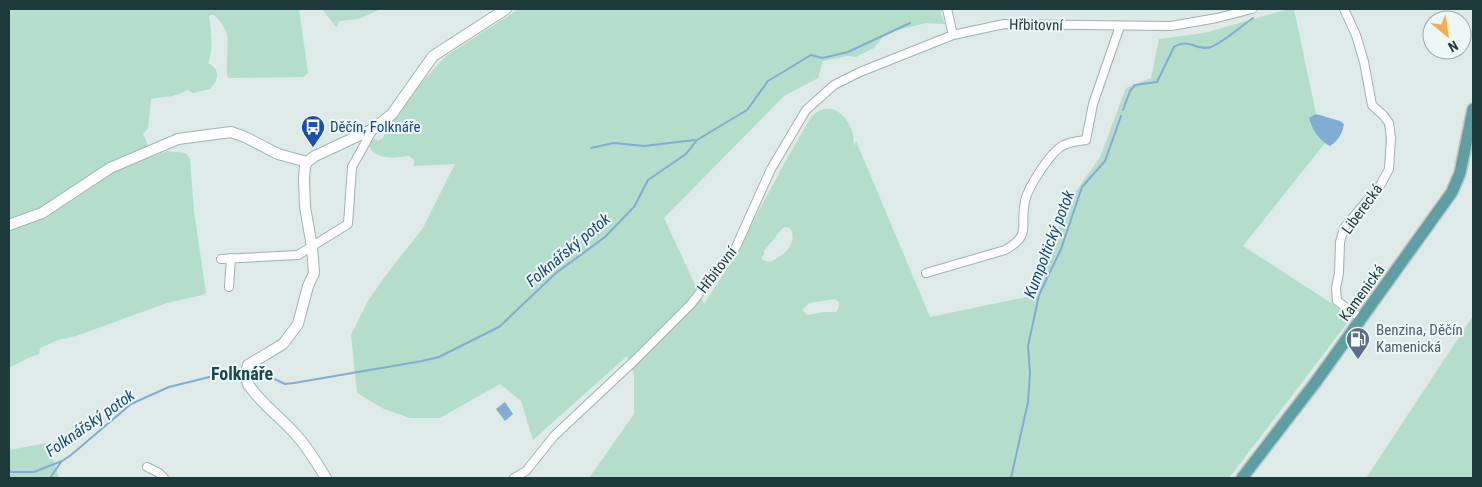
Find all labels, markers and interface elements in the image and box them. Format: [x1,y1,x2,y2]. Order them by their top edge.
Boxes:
north arrow [1422,10,1472,60]
street label: Hřbitovní [1009,16,1064,34]
text: N [1446,37,1461,55]
bus stop icon: Děčín, Folknáře [300,114,326,148]
place label: Děčín, Folknáře [330,118,420,136]
street label: Liberecká [1338,181,1386,237]
water label: Kumpoltický potok [1020,187,1079,300]
water label: Folknářský potok [522,209,615,291]
street label: Hřbitovní [693,242,742,297]
street label: Kamenická [1336,261,1388,325]
place label: Benzina, Děčín Kamenická [1376,321,1463,356]
fuel station icon: Benzina, Děčín Kamenická [1345,326,1371,360]
district label: Folknáře [211,363,273,384]
water label: Folknářský potok [42,385,139,461]

